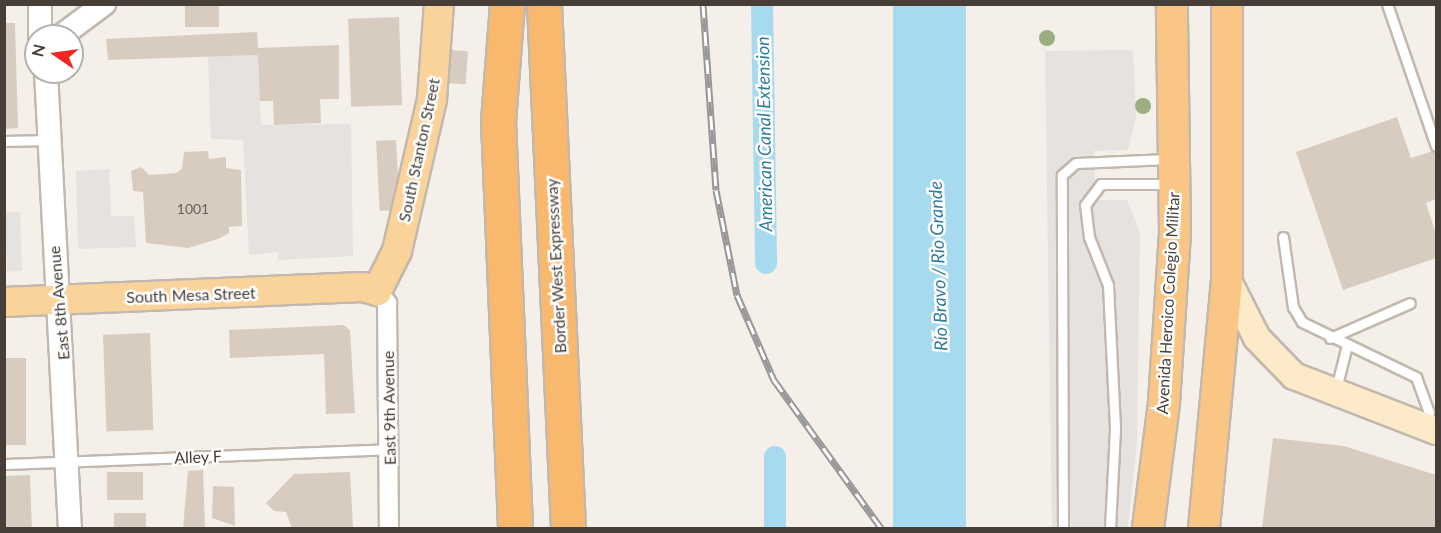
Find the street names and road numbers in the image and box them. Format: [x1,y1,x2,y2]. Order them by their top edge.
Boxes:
street label: South Stanton Street [394,77,444,223]
street label: Border West Expressway [542,178,570,354]
street label: Avenida Heroico Colegio Militar [1153,191,1183,415]
street label: East 8th Avenue [44,245,74,361]
street label: South Mesa Street [126,283,256,307]
street label: East 9th Avenue [378,350,400,466]
street label: Alley F [174,447,222,467]

